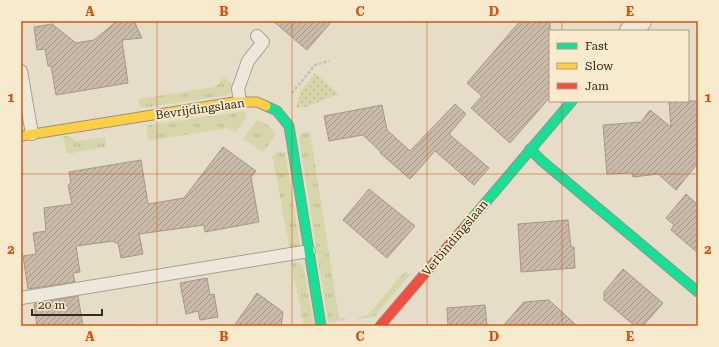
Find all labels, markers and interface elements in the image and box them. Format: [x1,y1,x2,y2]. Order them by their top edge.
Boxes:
text: A [85,4,95,19]
text: B [219,4,229,19]
text: C [355,4,365,19]
text: D [489,4,499,19]
text: E [626,4,634,19]
legend [549,30,689,102]
text: Fast [585,39,609,53]
text: Slow [585,59,613,73]
text: Jam [585,79,609,93]
text: 1 [7,90,15,105]
text: 1 [704,90,712,105]
street label: Bevrijdingslaan [155,96,246,122]
street label: Verbindingslaan [419,197,491,279]
text: 2 [7,242,15,257]
text: 2 [704,242,712,257]
scale bar [32,291,102,317]
text: 20 m [38,298,65,312]
text: A [85,329,95,344]
text: B [219,329,229,344]
text: C [355,329,365,344]
text: D [489,329,499,344]
text: E [626,329,634,344]

